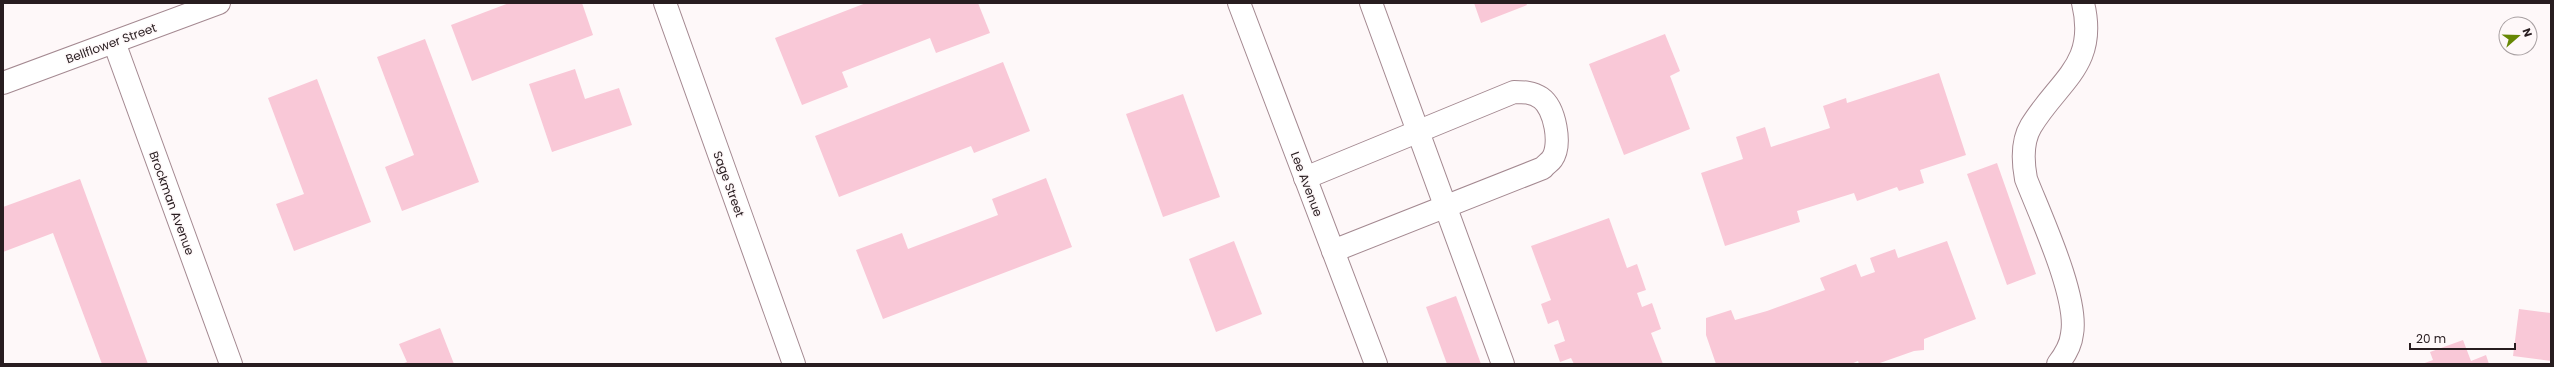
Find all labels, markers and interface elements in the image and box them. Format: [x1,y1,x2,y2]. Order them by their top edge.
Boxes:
north arrow [2498,16,2538,56]
street label: Bellflower Street [63,19,159,67]
text: N [2518,26,2536,39]
street label: Brockman Avenue [145,149,199,257]
street label: Sage Street [709,149,749,219]
street label: Lee Avenue [1287,149,1327,219]
scale bar [2410,325,2515,351]
text: 20 m [2416,330,2446,347]

